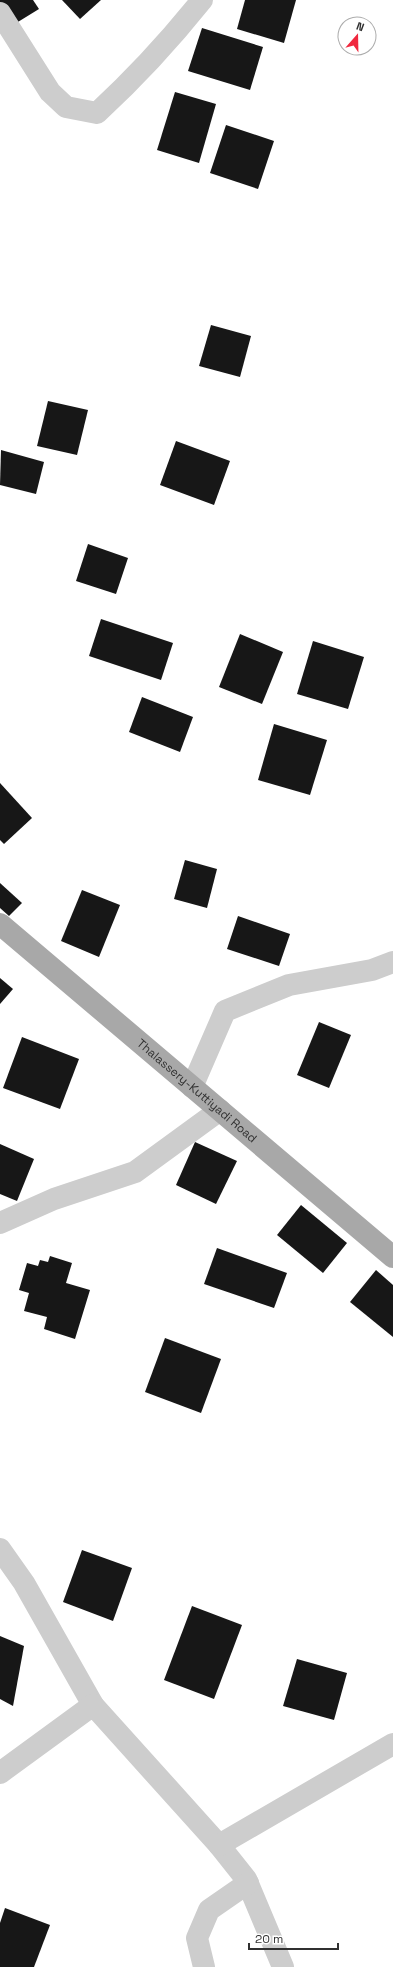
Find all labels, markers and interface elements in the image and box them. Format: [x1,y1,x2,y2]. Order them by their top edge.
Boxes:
north arrow [337,16,377,56]
text: N [355,19,366,34]
street label: Thalassery-Kuttiyadi Road [133,1035,260,1146]
scale bar [249,1925,338,1951]
text: 20 m [255,1931,283,1947]

